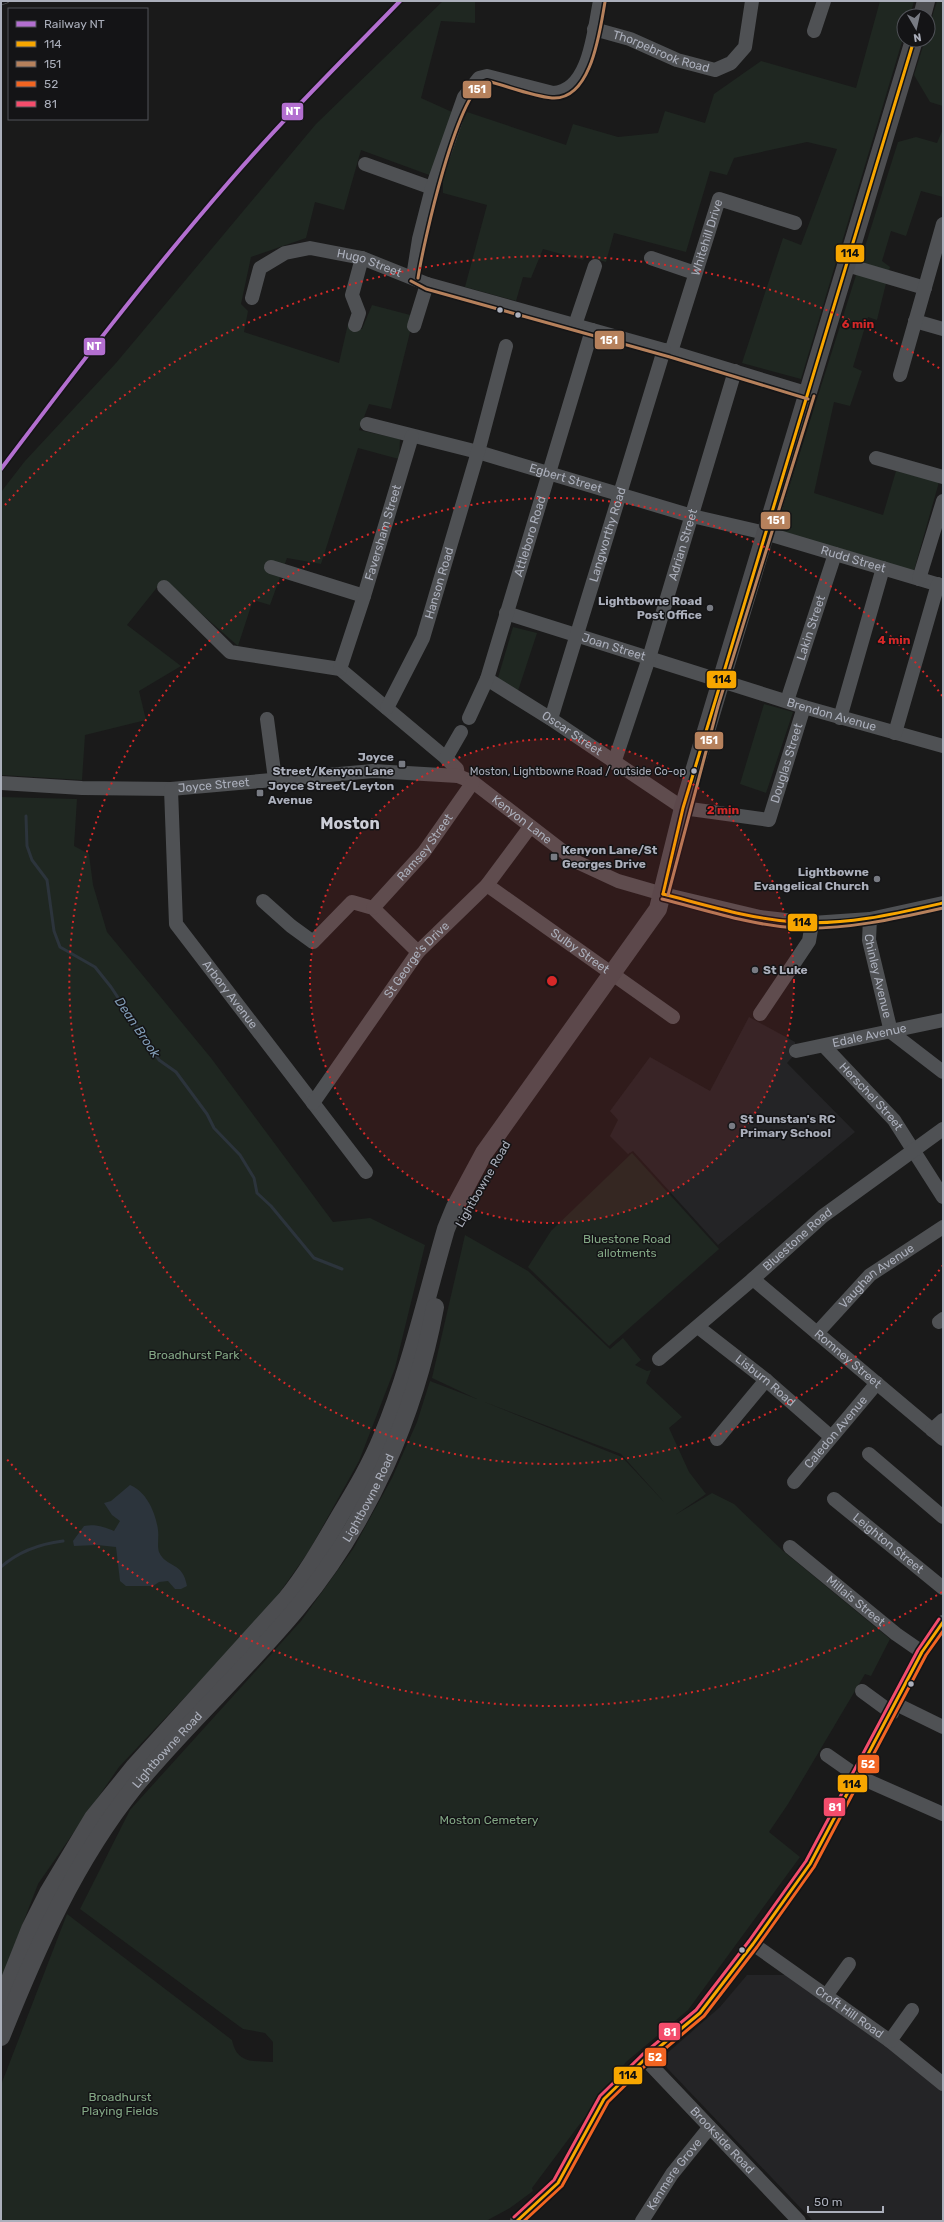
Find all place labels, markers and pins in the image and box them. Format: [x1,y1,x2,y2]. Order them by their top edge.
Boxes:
unlabelled marker [495,305,505,315]
unlabelled marker [513,310,523,320]
place label: Lightbowne Road Post Office [598,594,702,622]
marker: Lightbowne Road Post Office [705,603,715,613]
place label: Joyce Street/Kenyon Lane [272,750,394,778]
marker: Joyce Street/Kenyon Lane [397,759,407,769]
place label: Moston, Lightbowne Road / outside Co-op [470,765,686,778]
marker: Moston, Lightbowne Road / outside Co-op [689,766,699,776]
place label: Joyce Street/Leyton Avenue [268,779,395,807]
marker: Joyce Street/Leyton Avenue [255,788,265,798]
place label: Kenyon Lane/St Georges Drive [562,843,658,871]
marker: Kenyon Lane/St Georges Drive [549,852,559,862]
place label: Lightbowne Evangelical Church [754,865,869,893]
marker: Lightbowne Evangelical Church [872,874,882,884]
place label: St Luke [763,963,808,977]
marker: St Luke [750,965,760,975]
centre of rings [545,974,559,988]
place label: St Dunstan's RC Primary School [740,1112,836,1140]
marker: St Dunstan's RC Primary School [727,1121,737,1131]
unlabelled marker [906,1679,916,1689]
unlabelled marker [737,1945,747,1955]

